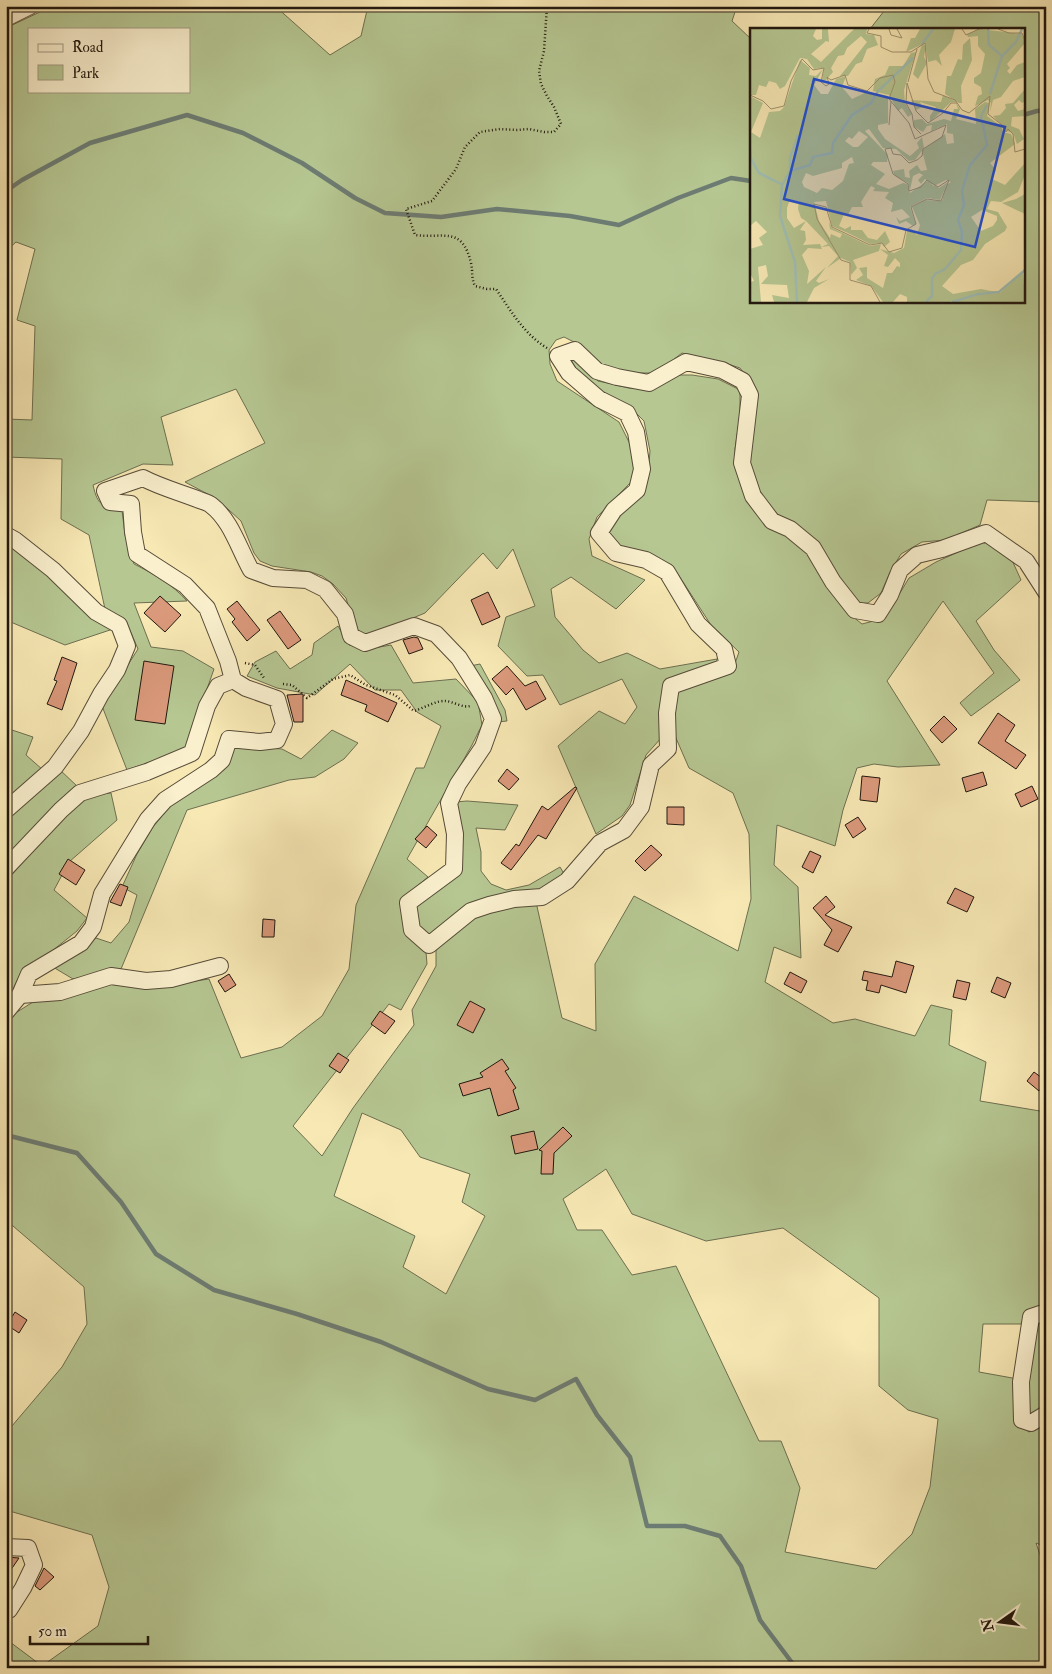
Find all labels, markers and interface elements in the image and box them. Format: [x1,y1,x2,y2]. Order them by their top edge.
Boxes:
legend [28,28,190,92]
inset map [750,28,1024,302]
text: Road [72,38,104,57]
text: Park [72,64,99,83]
north arrow [974,1596,1024,1646]
scale bar [30,1614,148,1646]
text: N [978,1616,998,1634]
text: 50 m [38,1622,67,1641]

